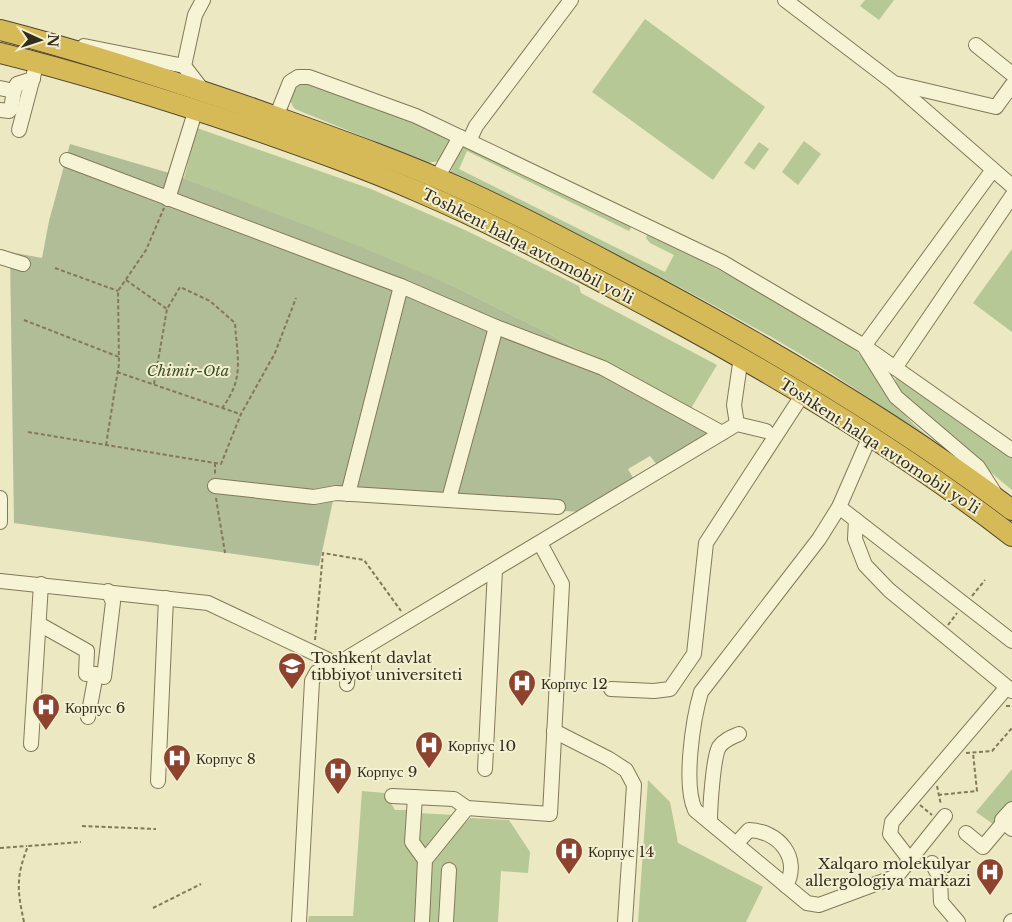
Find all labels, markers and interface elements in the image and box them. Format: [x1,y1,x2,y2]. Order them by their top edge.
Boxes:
north arrow [15,15,65,65]
text: N [44,34,62,48]
street label: Toshkent halqa avtomobil yo'li [419,184,637,308]
park label: Chimir-Ota [147,361,229,380]
street label: Toshkent halqa avtomobil yo'li [776,374,984,518]
place label: Toshkent davlat tibbiyot universiteti [311,648,462,684]
school or university icon: Toshkent davlat tibbiyot universiteti [277,651,307,690]
hospital icon: Корпус 12 [507,668,537,707]
place label: Корпус 12 [541,674,608,693]
hospital icon: Корпус 6 [31,692,61,731]
place label: Корпус 6 [65,698,125,717]
hospital icon: Корпус 10 [414,730,444,769]
place label: Корпус 10 [448,736,516,755]
hospital icon: Корпус 8 [162,743,192,782]
place label: Корпус 8 [196,749,256,768]
hospital icon: Корпус 9 [323,756,353,795]
place label: Корпус 9 [357,762,417,781]
hospital icon: Корпус 14 [554,836,584,875]
place label: Корпус 14 [588,842,654,861]
place label: Xalqaro molekulyar allergologiya markazi [805,854,972,890]
hospital icon: Xalqaro molekulyar allergologiya markazi [975,857,1005,896]

